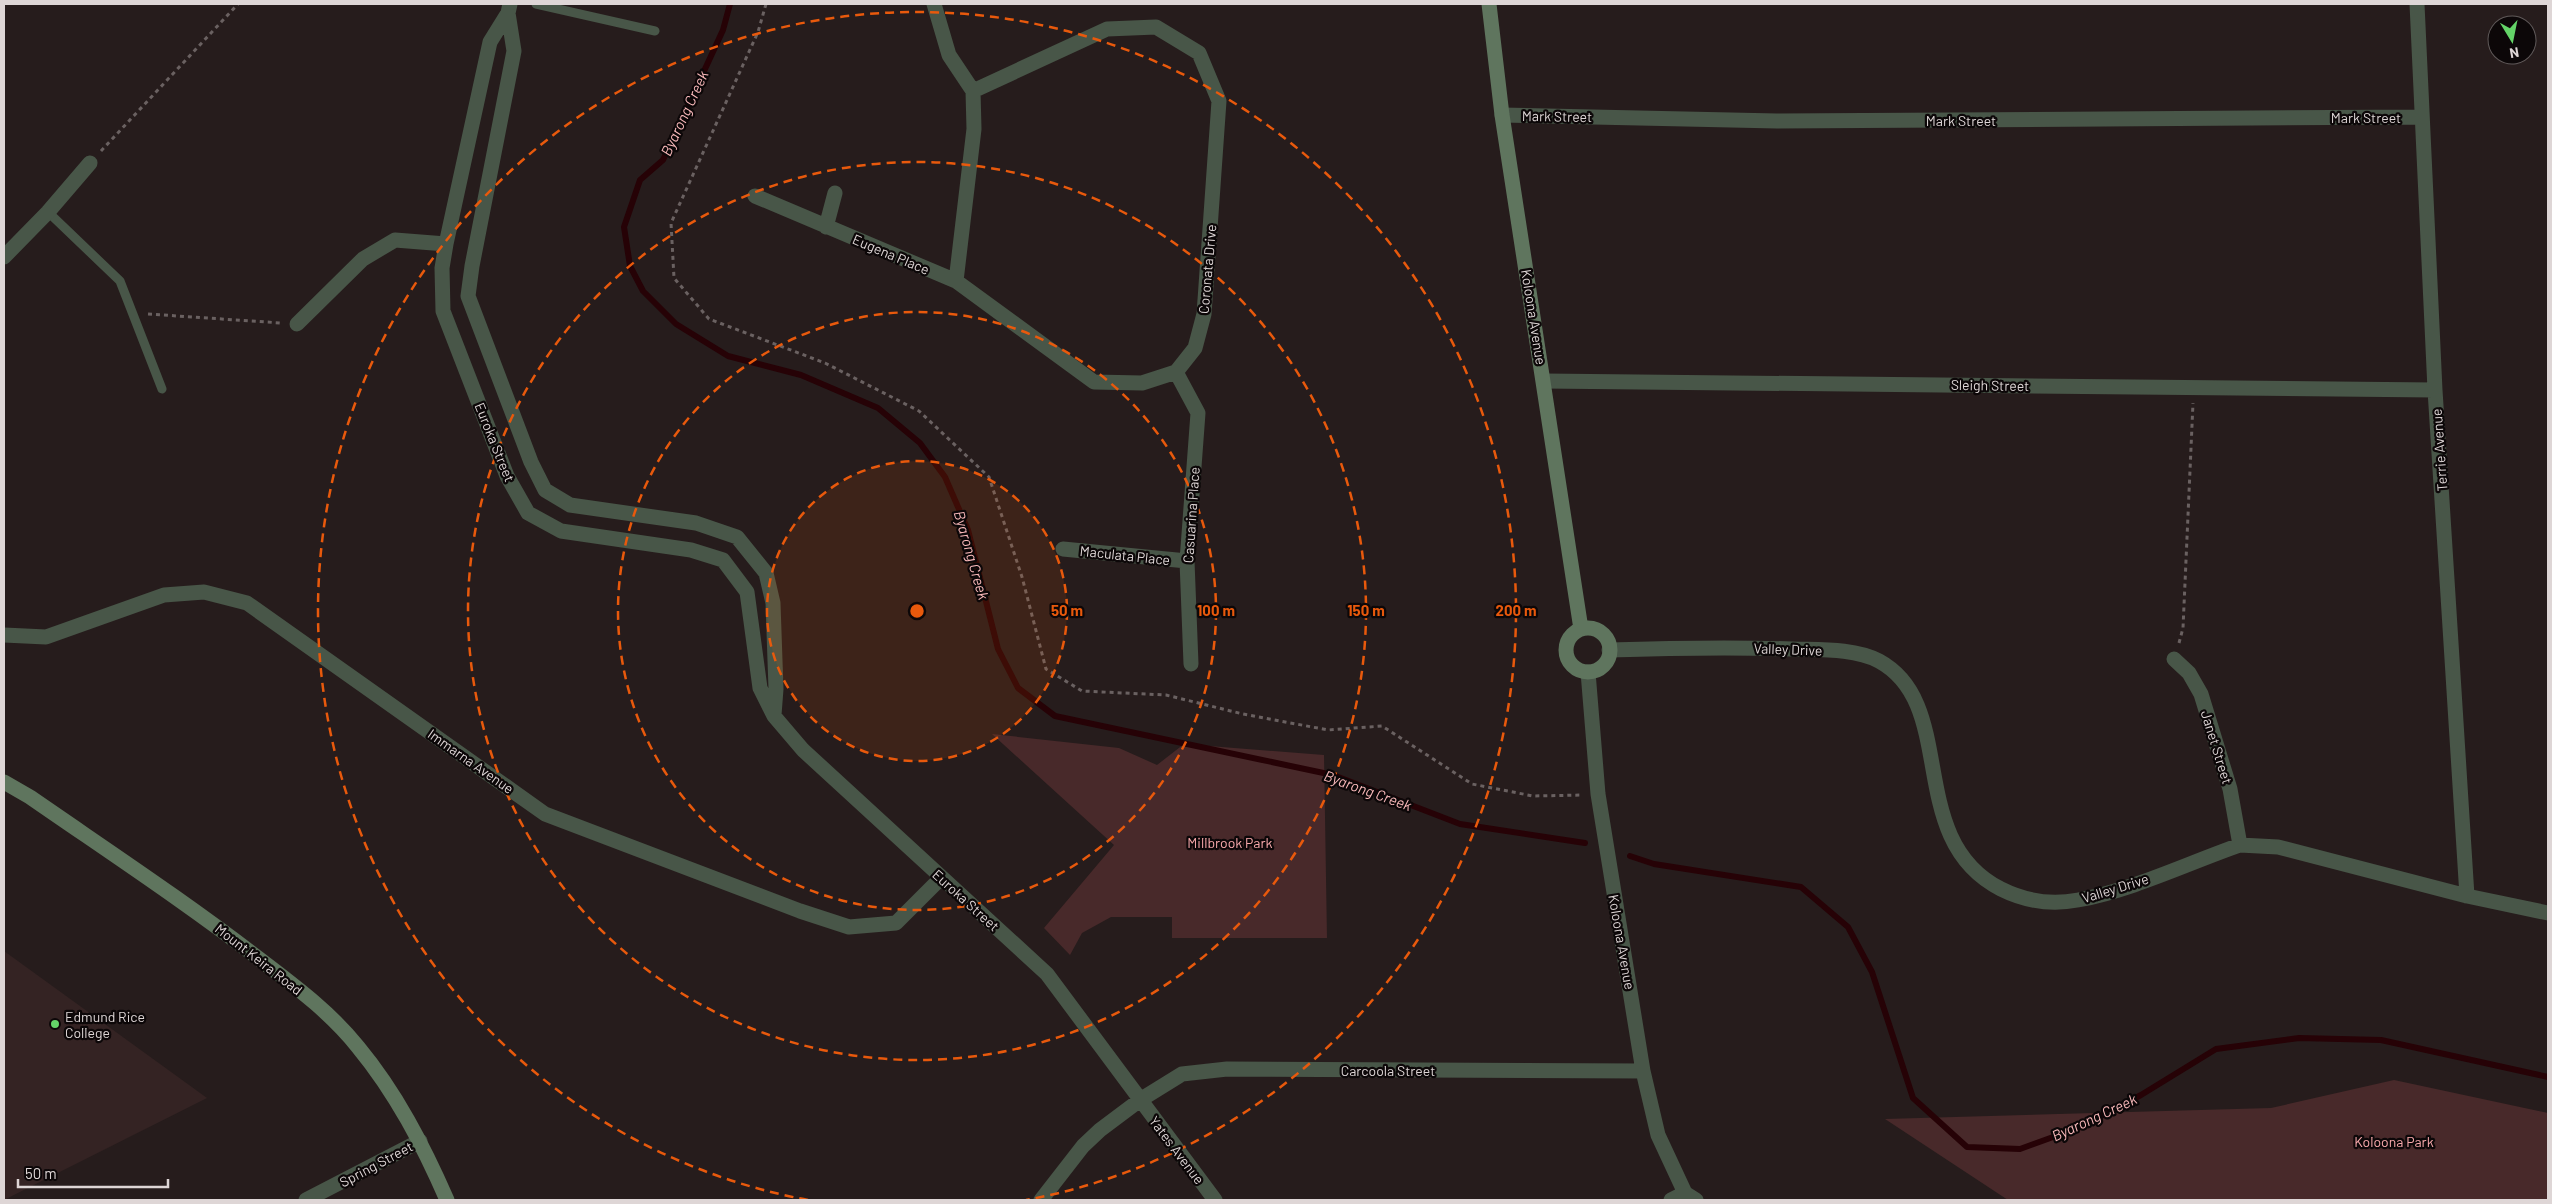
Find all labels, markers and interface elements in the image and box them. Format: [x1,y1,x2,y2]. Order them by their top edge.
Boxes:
north arrow [2487,15,2537,65]
text: N [2508,44,2520,62]
water label: Byarong Creek [656,67,712,158]
street label: Mark Street [1522,107,1592,125]
street label: Mark Street [2331,109,2401,126]
street label: Mark Street [1926,112,1996,129]
street label: Coronata Drive [1195,224,1219,314]
street label: Eugena Place [850,230,932,278]
street label: Koloona Avenue [1518,268,1550,366]
street label: Sleigh Street [1951,376,2029,394]
street label: Euroka Street [471,400,519,484]
street label: Terrie Avenue [2428,408,2450,492]
street label: Casuarina Place [1179,466,1203,564]
water label: Byarong Creek [951,508,994,602]
street label: Maculata Place [1079,542,1171,568]
text: 50 m [1051,601,1083,619]
text: 100 m [1197,601,1235,619]
text: 150 m [1347,601,1385,619]
text: 200 m [1495,601,1537,619]
centre of rings [908,602,926,620]
street label: Valley Drive [1753,639,1823,659]
street label: Janet Street [2198,708,2236,786]
street label: Immarna Avenue [425,725,517,797]
water label: Byarong Creek [1322,766,1415,814]
park label: Millbrook Park [1187,834,1273,851]
street label: Euroka Street [929,866,1003,934]
street label: Valley Drive [2080,870,2150,906]
street label: Koloona Avenue [1605,893,1639,991]
street label: Mount Keira Road [212,920,306,998]
place label: Edmund Rice College [65,1008,145,1041]
marker: Edmund Rice College [49,1018,61,1030]
street label: Carcoola Street [1341,1062,1435,1079]
water label: Byarong Creek [2049,1089,2140,1145]
street label: Yates Avenue [1146,1113,1208,1187]
park label: Koloona Park [2354,1133,2434,1150]
street label: Spring Street [336,1138,416,1190]
scale bar [18,1156,168,1188]
text: 50 m [25,1164,57,1182]

